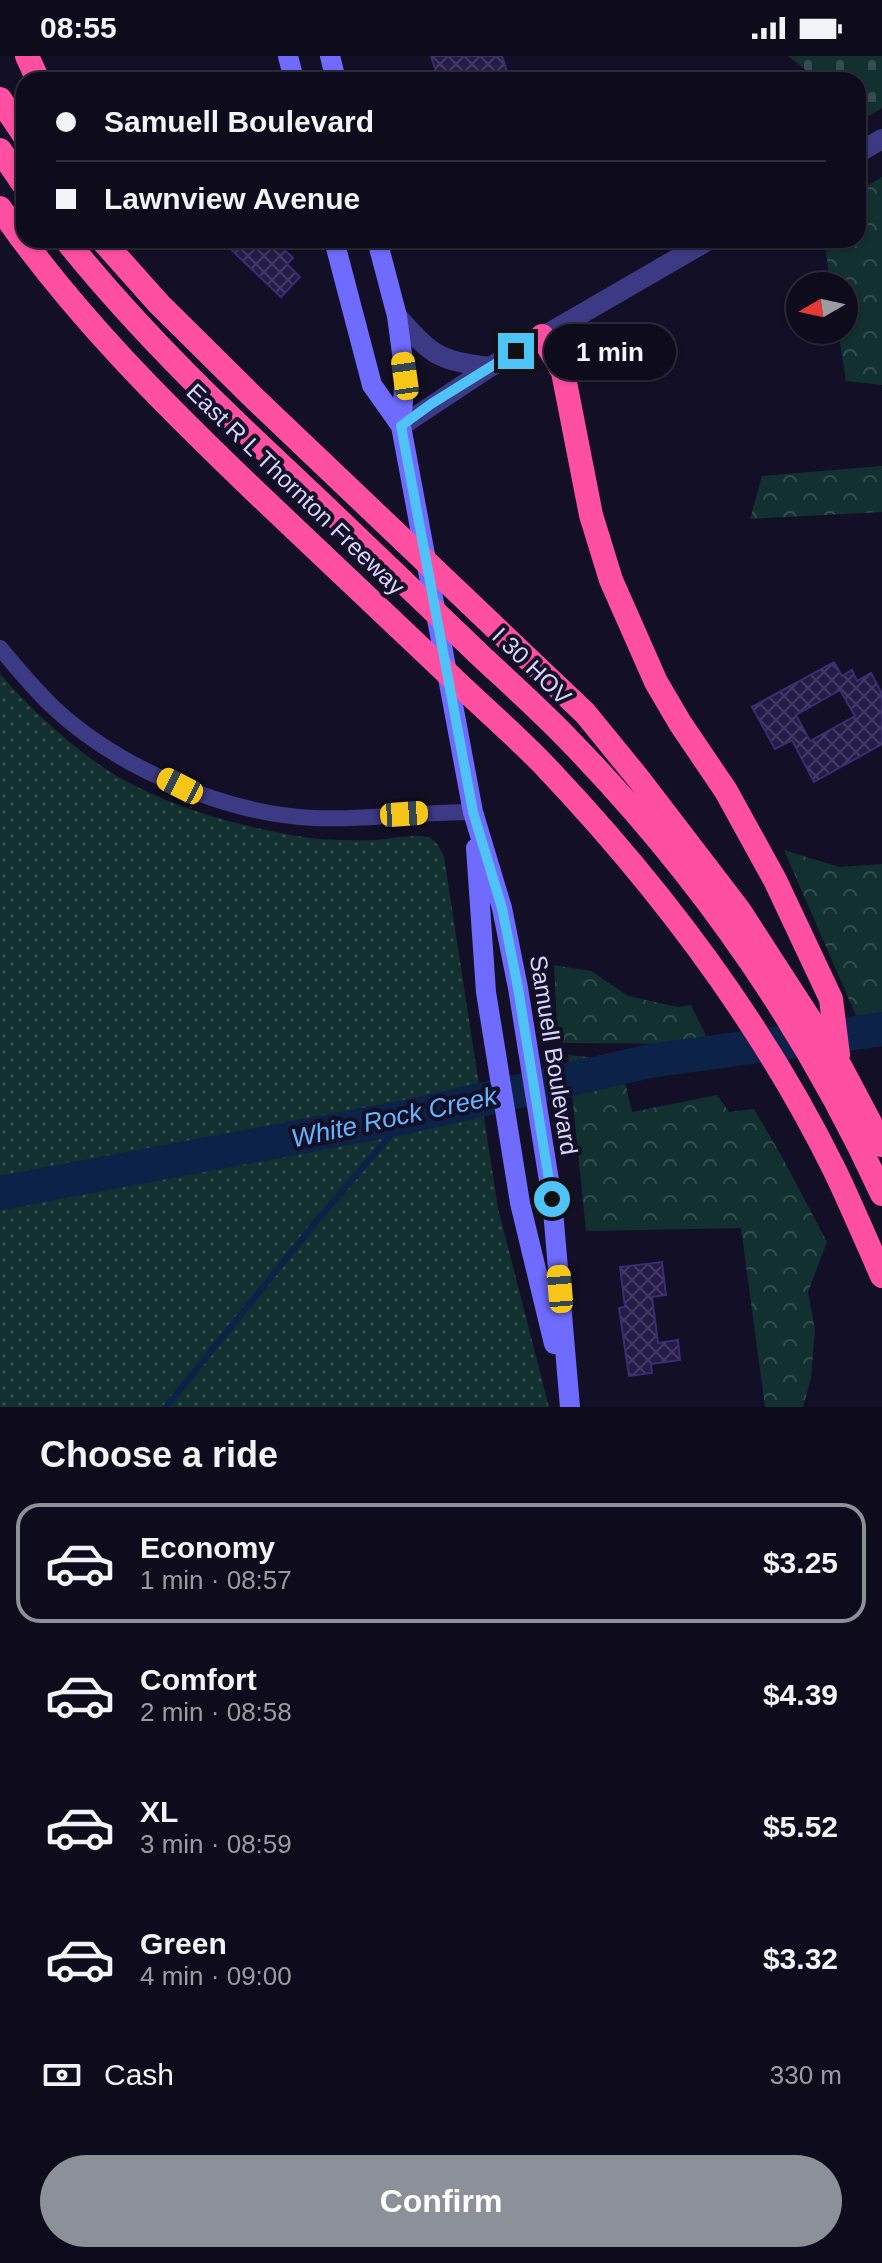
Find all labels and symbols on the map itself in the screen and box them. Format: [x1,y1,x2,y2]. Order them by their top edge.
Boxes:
north arrow [786,272,858,344]
callout: 1 min [544,323,676,379]
route end [498,333,534,369]
car [390,351,420,401]
street label: East R L Thornton Freeway [182,378,410,600]
street label: I 30 HOV [487,622,577,710]
car [153,764,207,808]
car [379,800,429,828]
street label: Samuell Boulevard [525,953,583,1157]
water label: White Rock Creek [288,1080,502,1153]
route start [534,1181,570,1217]
car [546,1264,574,1314]

